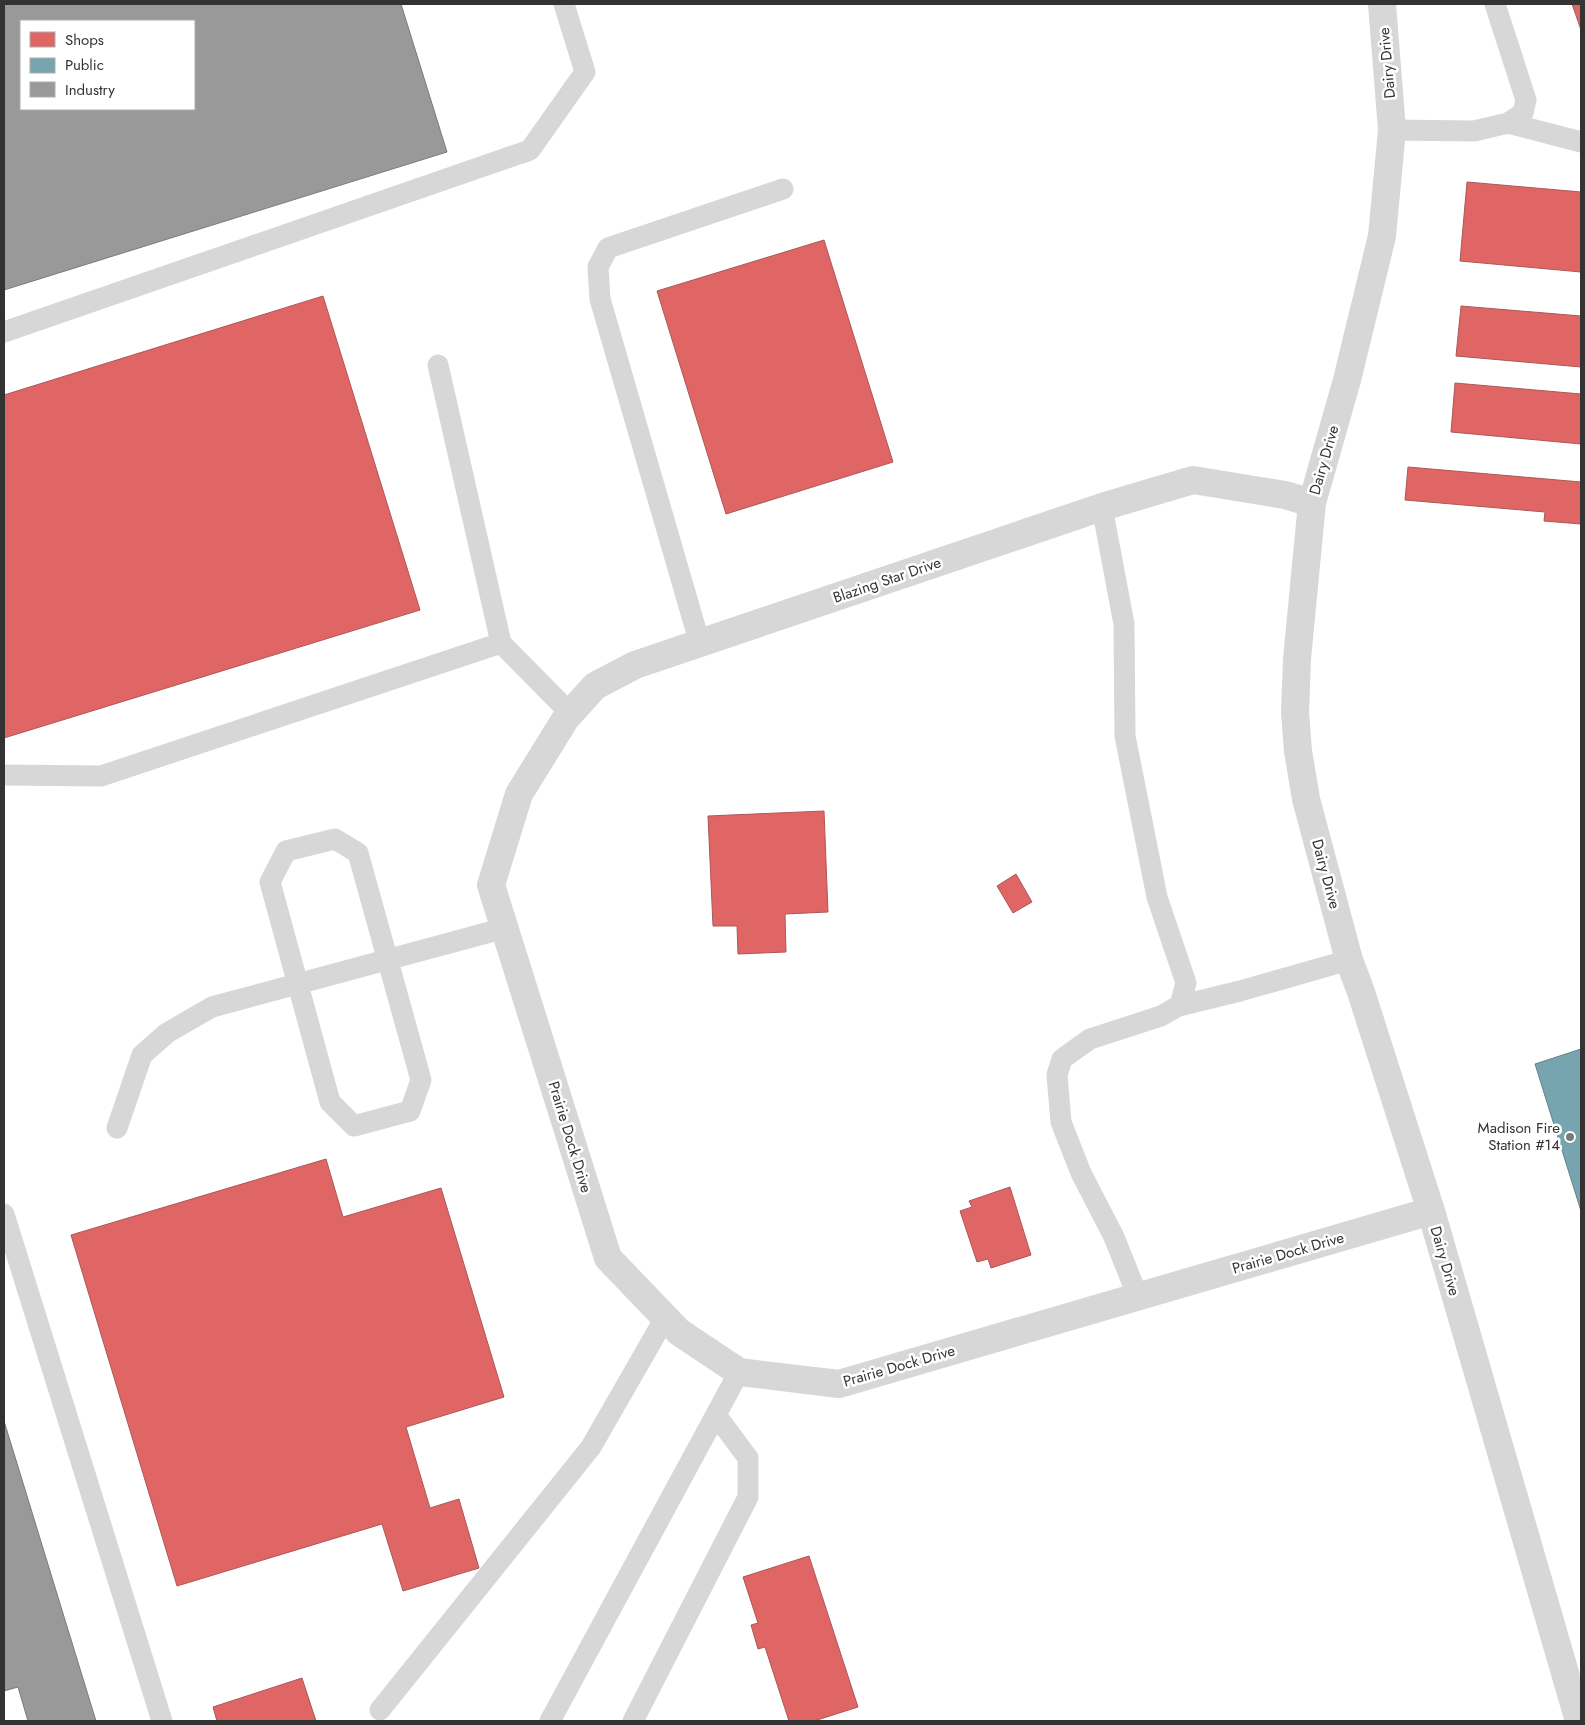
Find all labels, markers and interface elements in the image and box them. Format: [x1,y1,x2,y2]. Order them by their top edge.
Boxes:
legend [20,20,195,110]
street label: Dairy Drive [1373,26,1401,100]
text: Shops [65,29,104,51]
text: Public [65,54,104,76]
text: Industry [65,79,115,101]
street label: Dairy Drive [1304,422,1344,497]
street label: Blazing Star Drive [830,551,944,609]
street label: Dairy Drive [1306,837,1346,912]
street label: Prairie Dock Drive [543,1079,597,1196]
place label: Madison Fire Station #14 [1478,1117,1560,1156]
marker: Madison Fire Station #14 [1564,1131,1576,1143]
street label: Dairy Drive [1425,1224,1465,1299]
street label: Prairie Dock Drive [1229,1226,1347,1279]
street label: Prairie Dock Drive [840,1339,958,1392]

